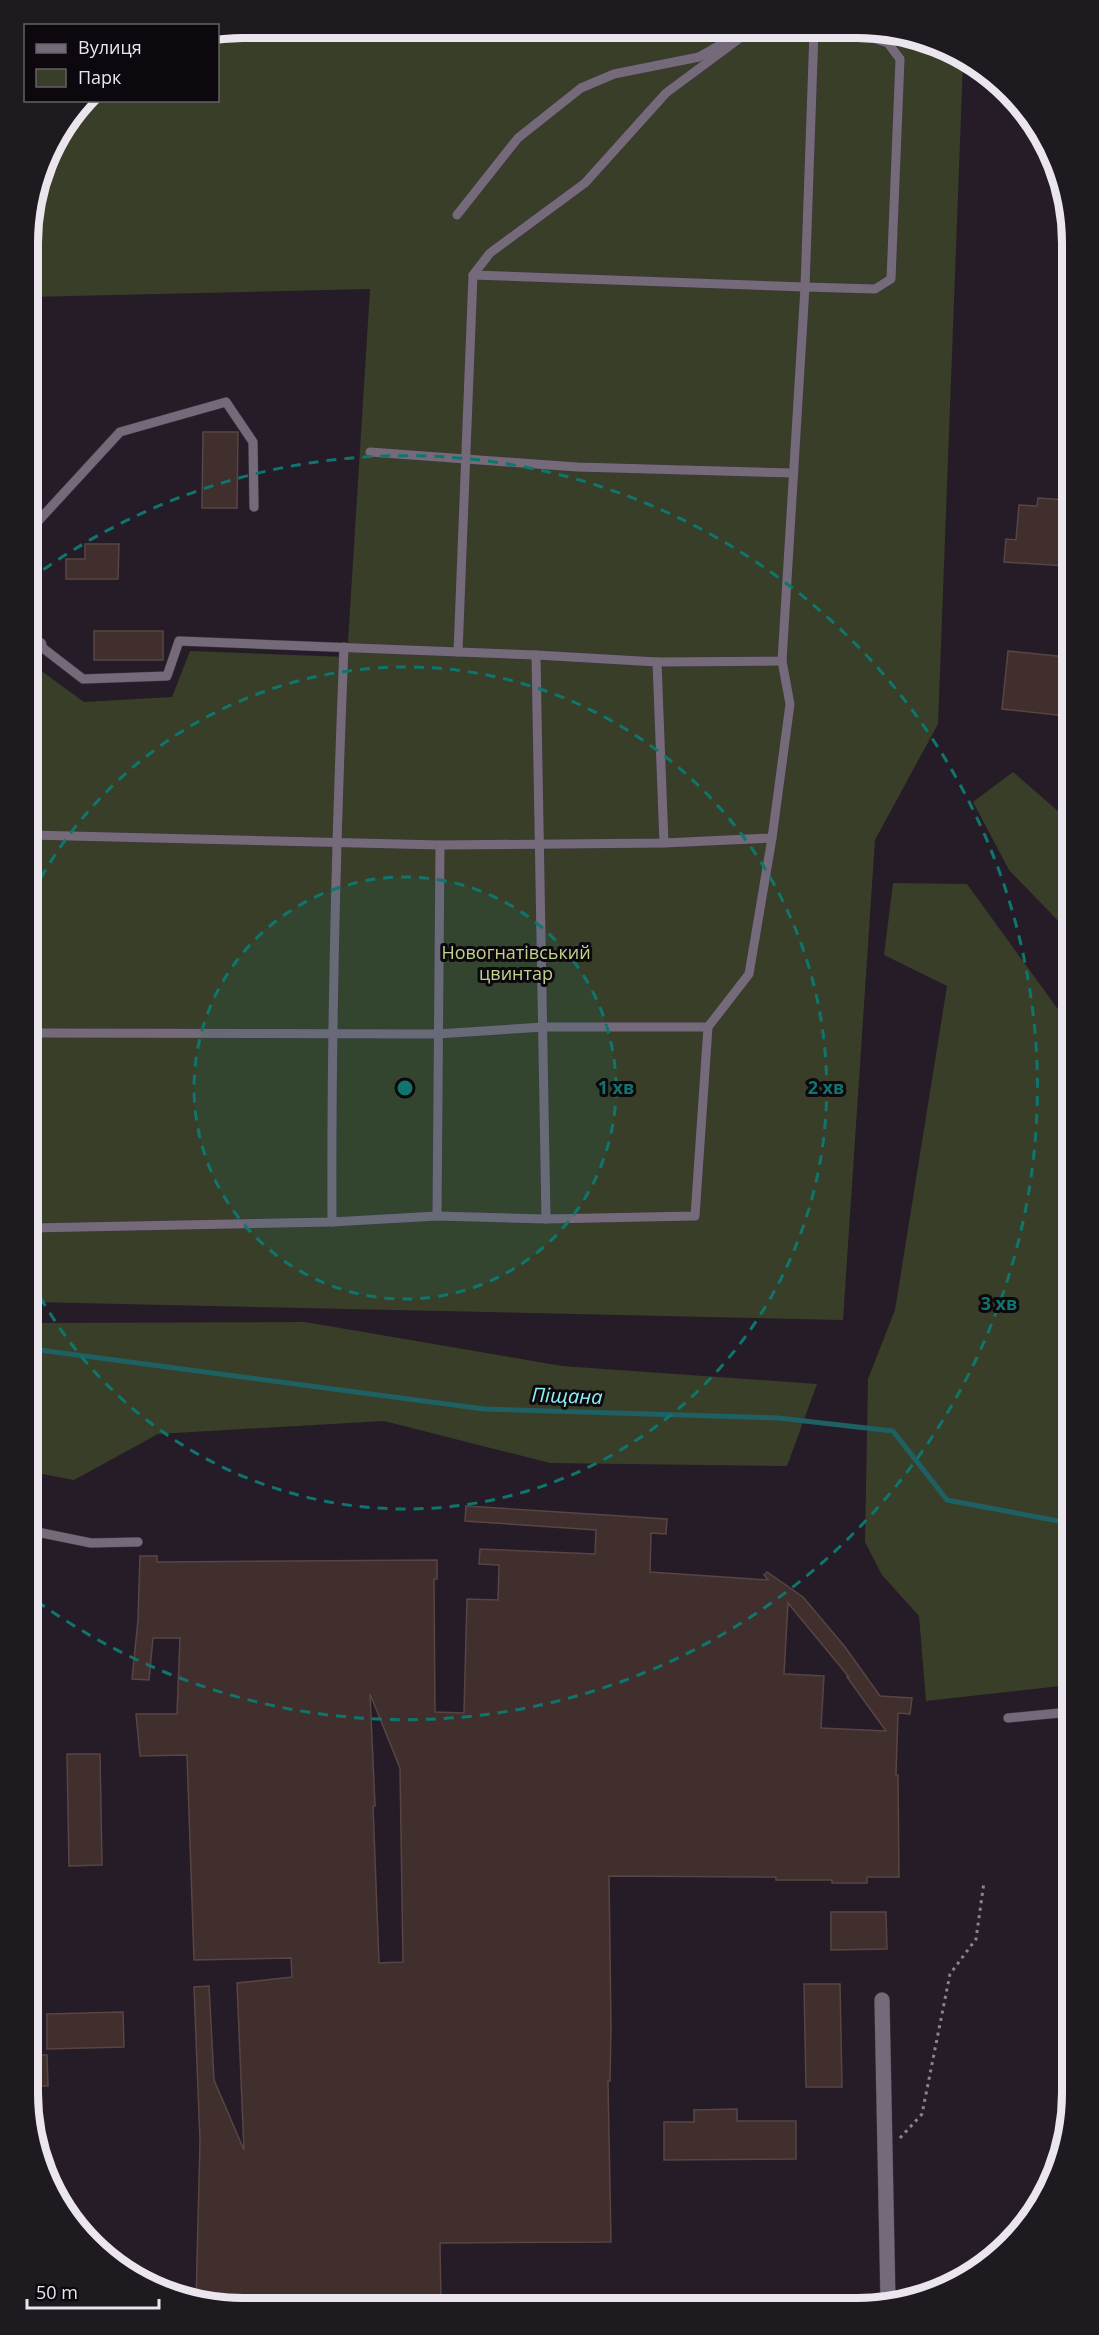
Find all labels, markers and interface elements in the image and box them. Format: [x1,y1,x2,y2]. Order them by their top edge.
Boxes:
legend [24,24,219,102]
text: Вулиця [78,35,142,59]
text: Парк [78,65,122,89]
park label: Новогнатівський цвинтар [441,940,591,985]
text: 1 хв [598,1075,634,1099]
text: 2 хв [808,1075,844,1099]
centre of rings [395,1078,415,1098]
text: 3 хв [981,1291,1017,1315]
water label: Піщана [531,1381,603,1410]
scale bar [27,2272,159,2310]
text: 50 m [36,2280,78,2304]

